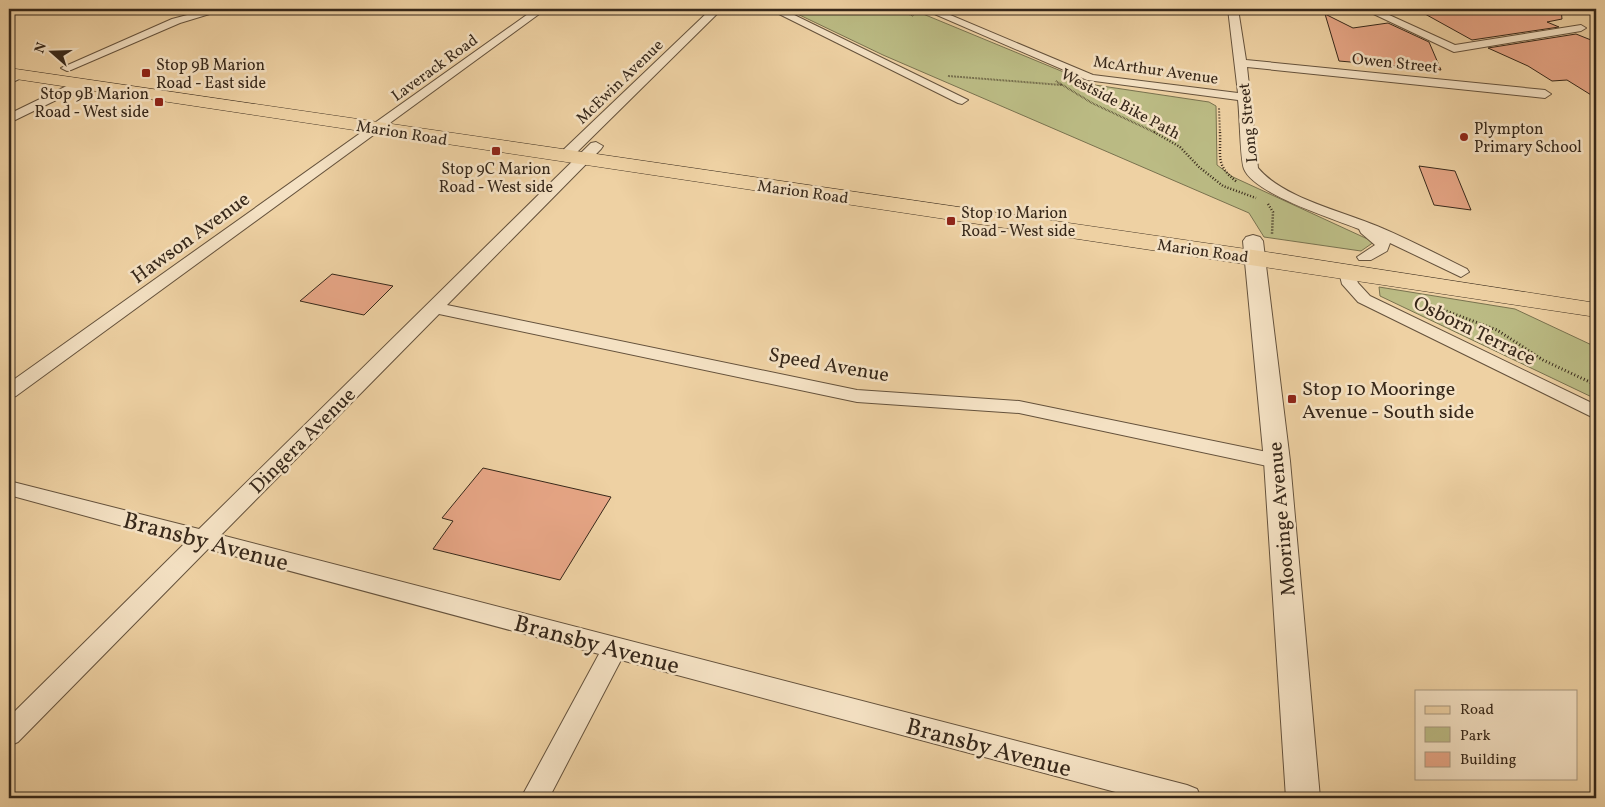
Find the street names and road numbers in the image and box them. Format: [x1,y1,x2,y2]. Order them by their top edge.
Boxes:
street label: Laverack Road [388,30,483,107]
street label: McEwin Avenue [572,35,669,130]
street label: Owen Street [1351,49,1439,79]
street label: McArthur Avenue [1092,51,1220,91]
street label: Westside Bike Path [1056,64,1184,146]
street label: Long Street [1234,81,1264,164]
street label: Marion Road [355,116,449,152]
street label: Marion Road [756,176,850,210]
street label: Hawson Avenue [126,186,256,291]
street label: Marion Road [1156,235,1250,269]
street label: Osborn Terrace [1408,290,1540,374]
street label: Speed Avenue [766,342,891,390]
street label: Dingera Avenue [244,382,363,501]
street label: Mooringe Avenue [1262,440,1304,597]
street label: Bransby Avenue [119,505,292,581]
street label: Bransby Avenue [510,608,683,684]
street label: Bransby Avenue [902,711,1075,787]

